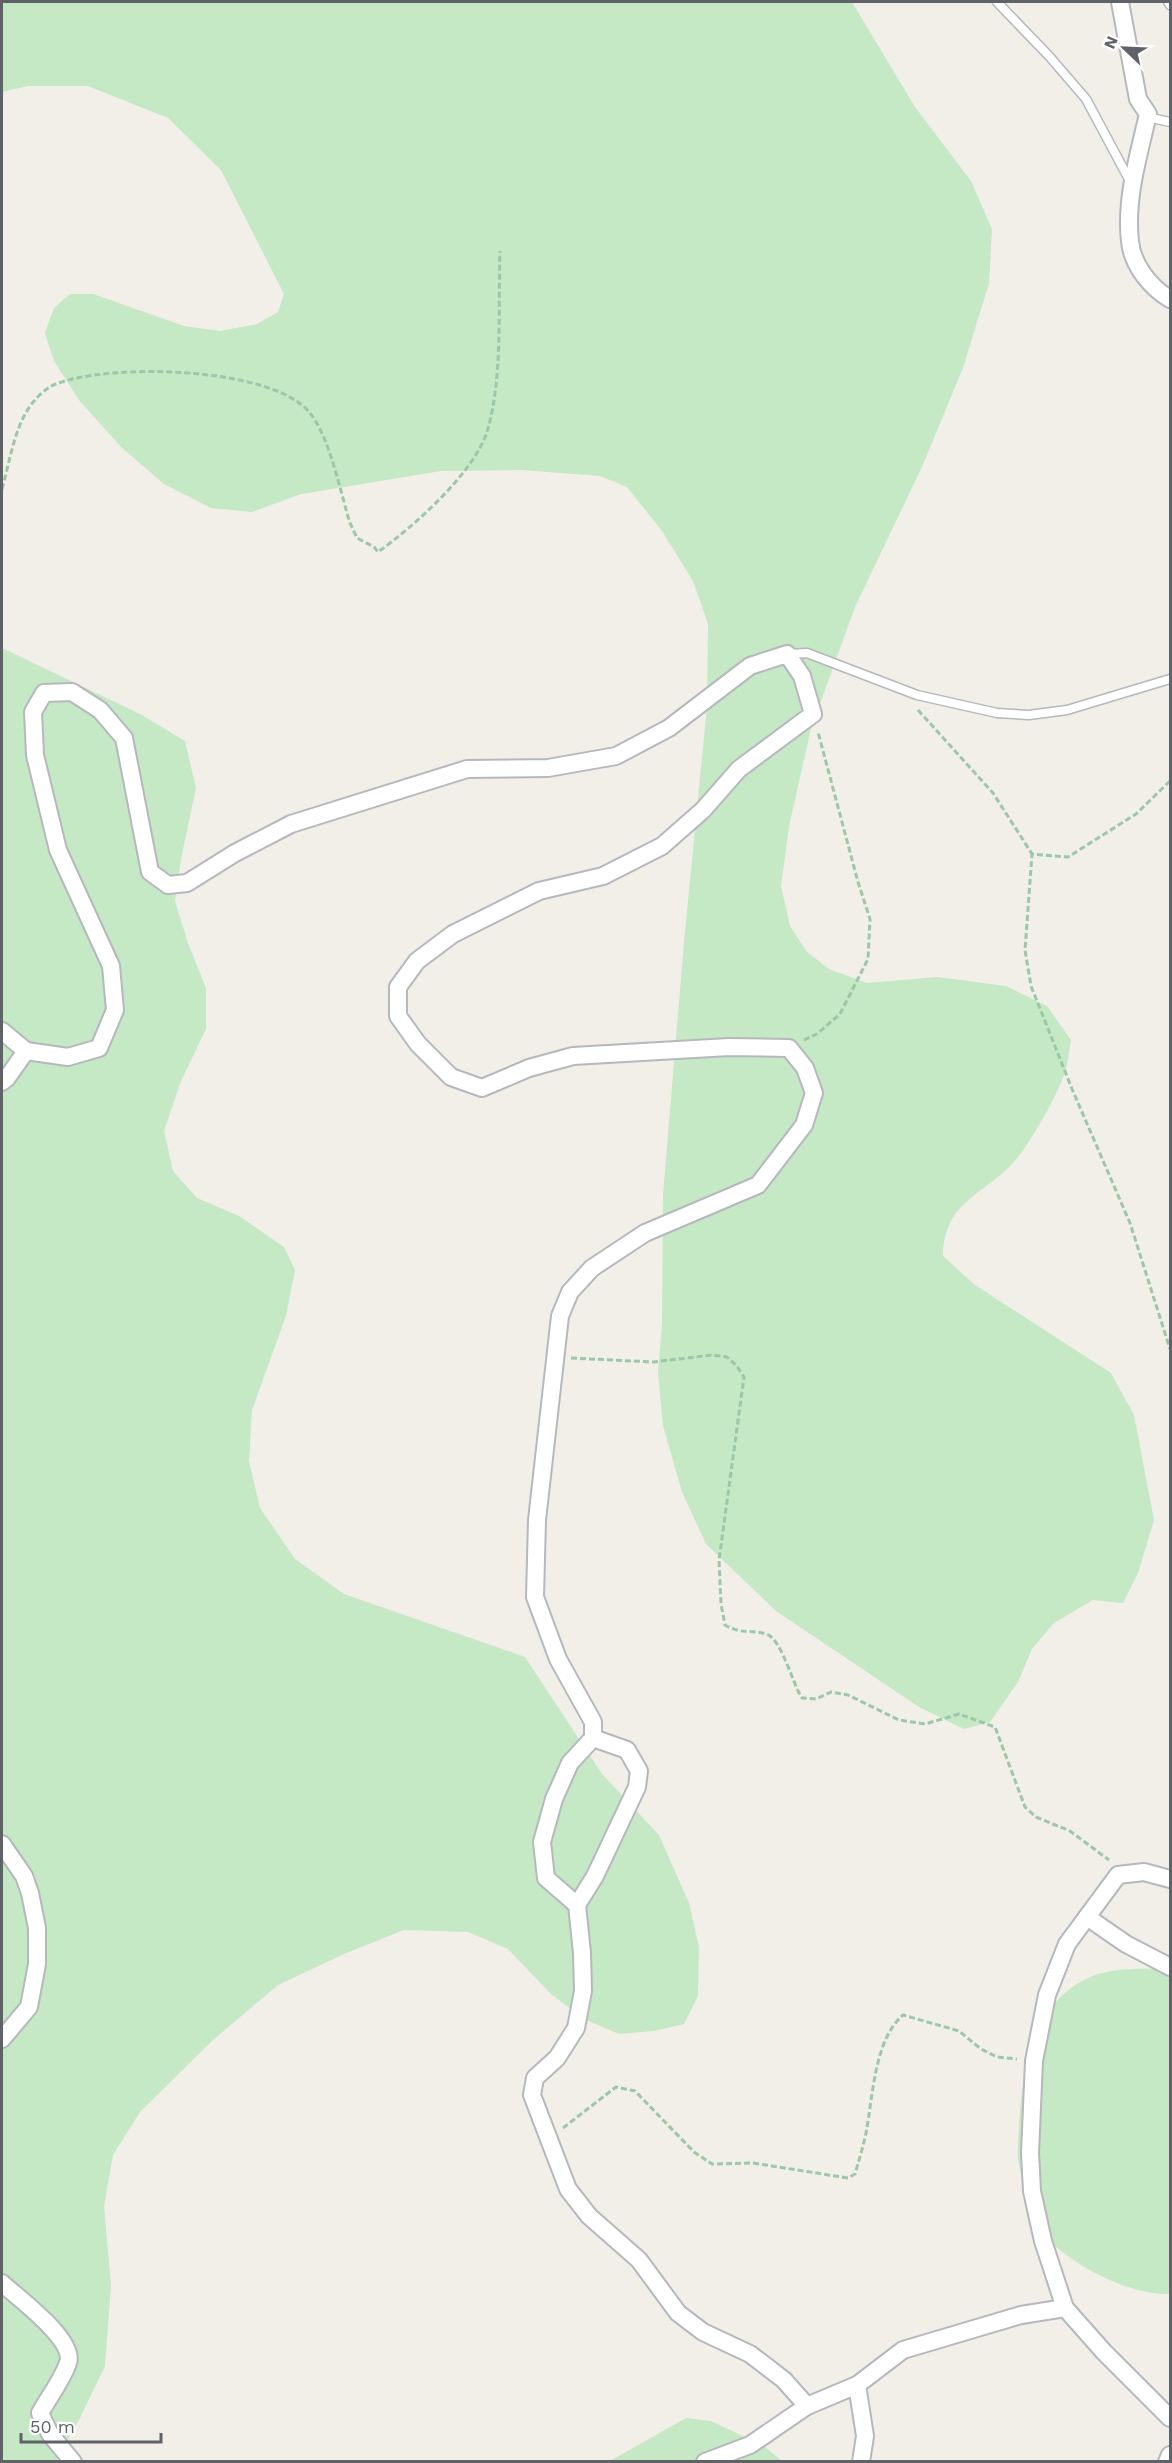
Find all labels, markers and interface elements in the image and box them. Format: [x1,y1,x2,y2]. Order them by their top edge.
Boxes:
north arrow [1094,18,1154,78]
text: N [1100,33,1122,52]
scale bar [21,2406,160,2444]
text: 50 m [30,2416,75,2437]

